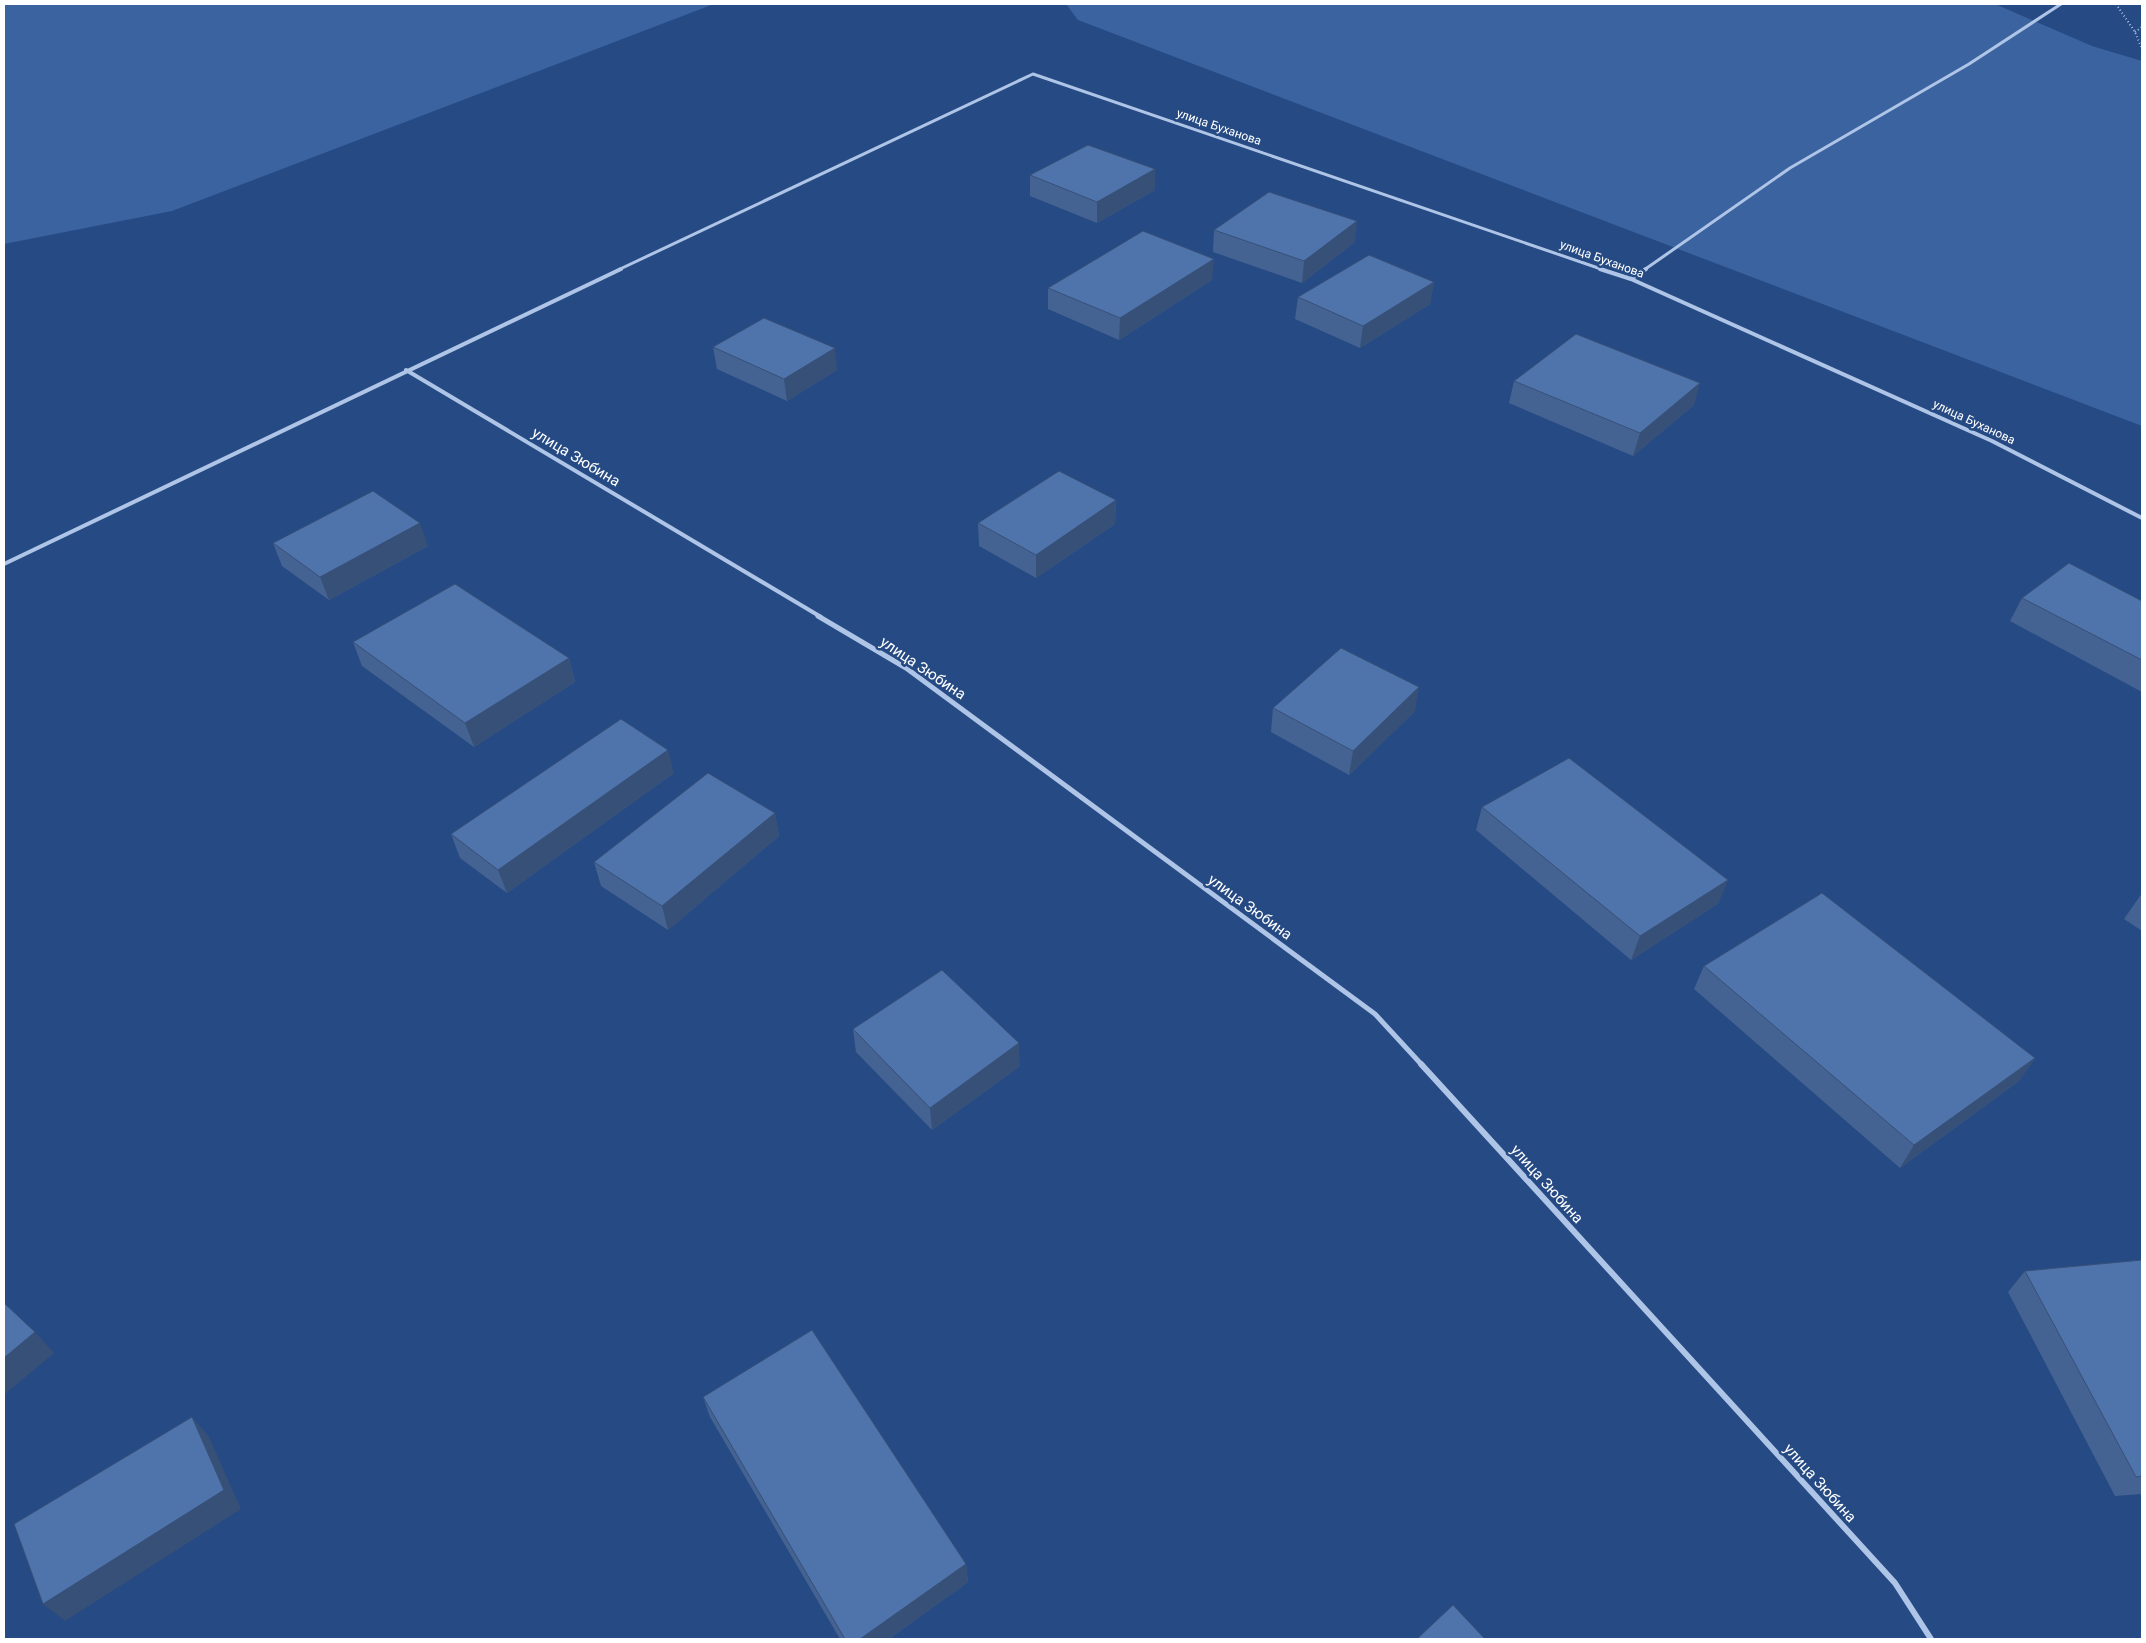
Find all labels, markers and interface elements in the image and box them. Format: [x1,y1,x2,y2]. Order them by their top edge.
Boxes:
street label: улица Буханова [1175,106,1263,148]
street label: улица Буханова [1558,237,1646,281]
street label: улица Буханова [1931,397,2017,447]
street label: улица Зюбина [529,424,623,490]
street label: улица Зюбина [877,633,969,703]
street label: улица Зюбина [1204,870,1296,944]
street label: улица Зюбина [1507,1141,1587,1227]
street label: улица Зюбина [1780,1440,1860,1526]

